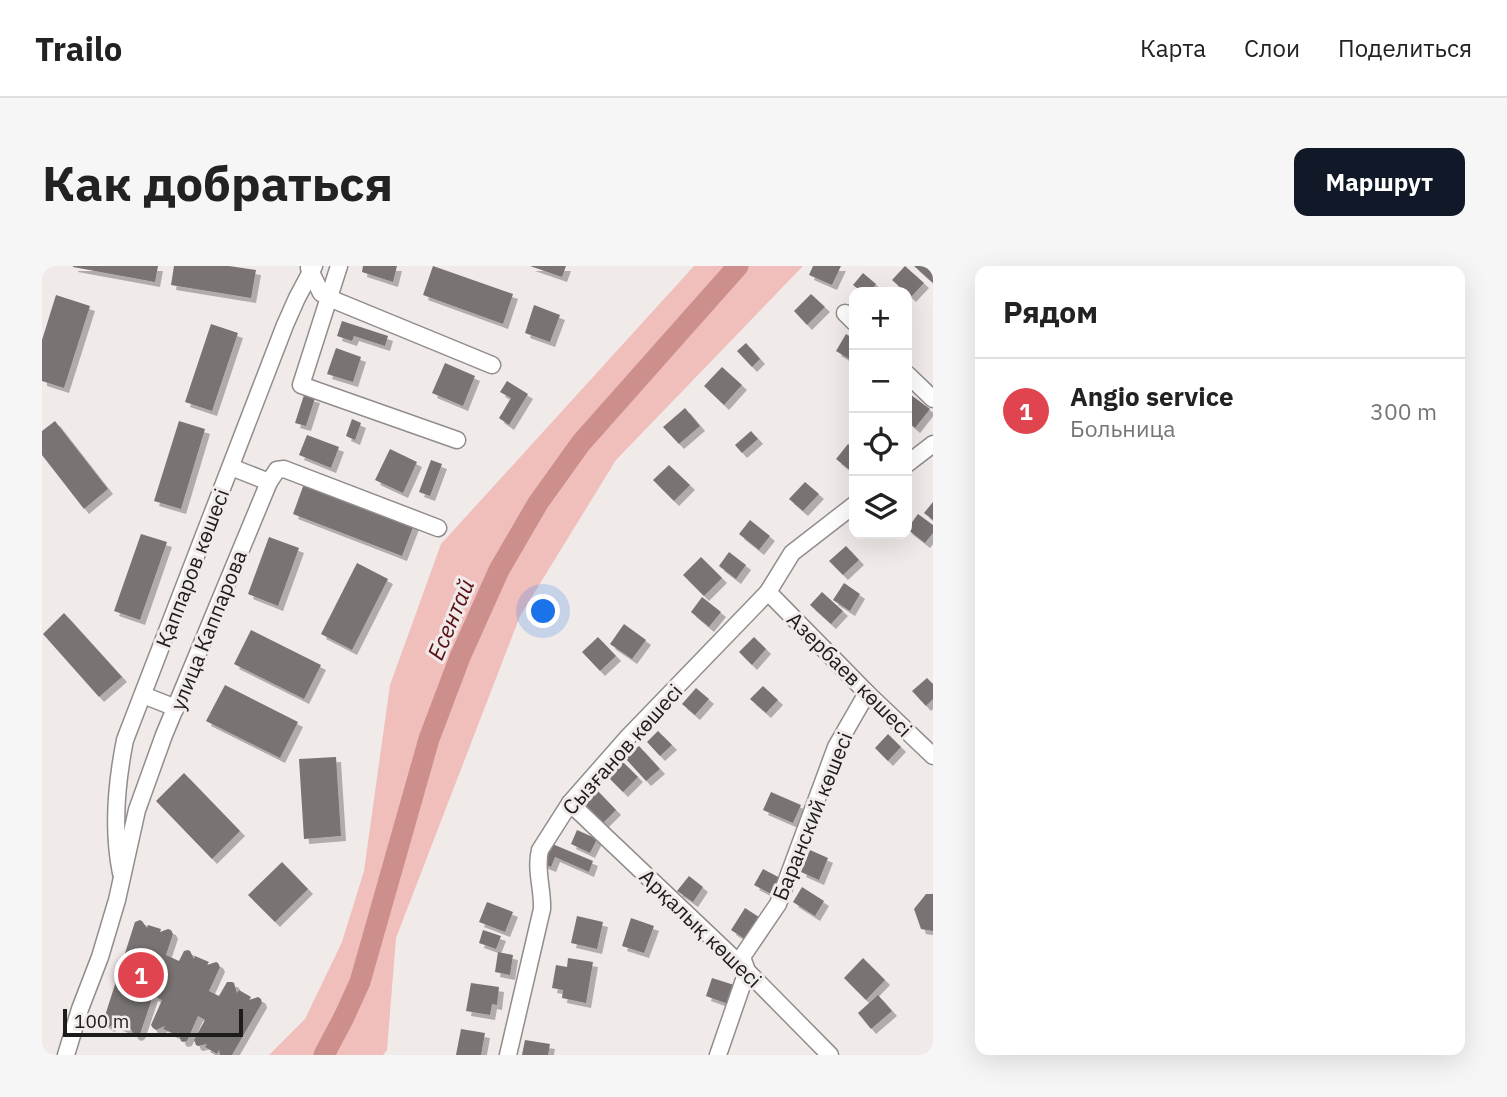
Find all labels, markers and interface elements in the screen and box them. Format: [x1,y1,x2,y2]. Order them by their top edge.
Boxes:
text: Trailo [35,27,122,70]
text: Карта [1140,32,1206,64]
text: Слои [1244,32,1300,64]
text: Поделиться [1338,32,1472,64]
button: Маршрут [1294,148,1465,216]
text: Как добраться [42,151,393,214]
map controls [849,287,912,539]
button: + [849,287,912,350]
text: Рядом [1003,292,1098,331]
button: − [849,350,912,413]
text: Angio service [1070,379,1234,413]
text: 1 [1019,396,1033,426]
text: 300 m [1370,396,1437,426]
button: locate [849,413,912,476]
text: Больница [1070,413,1176,443]
button: layers [849,476,912,539]
street label: Қаппаров көшесі [149,484,235,652]
street label: улица Каппарова [163,546,253,714]
water label: Есентай [420,574,480,664]
your location [526,594,560,628]
street label: Азербаев көшесі [781,605,919,743]
street label: Сызғанов көшесі [556,678,688,820]
street label: Баранский көшесі [765,728,859,904]
street label: Арқалық көшесі [634,863,768,993]
pin: 1 [118,949,164,1001]
scale bar [63,1006,243,1038]
text: 100 m [74,1009,129,1033]

